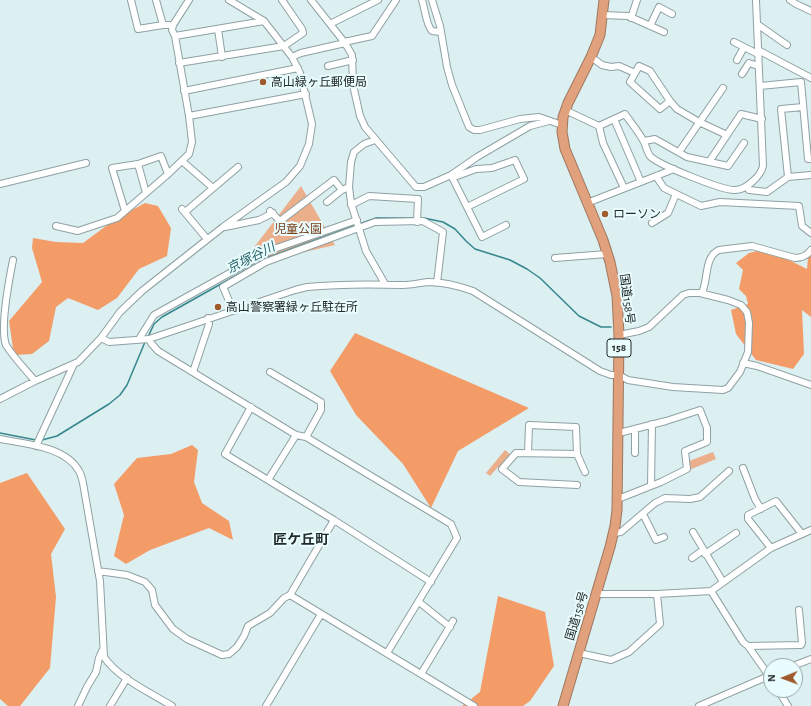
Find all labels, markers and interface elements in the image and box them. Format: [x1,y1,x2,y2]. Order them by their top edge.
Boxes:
place label: 高山緑ヶ丘郵便局 [271,75,367,89]
marker: 高山緑ヶ丘郵便局 [258,77,268,87]
place label: ローソン [613,207,661,221]
marker: ローソン [600,209,610,219]
park label: 児童公園 [274,222,322,236]
water label: 京塚谷川 [224,239,278,277]
street label: 国道158号 [617,273,637,325]
place label: 高山警察署緑ヶ丘駐在所 [226,300,358,314]
marker: 高山警察署緑ヶ丘駐在所 [213,302,223,312]
road number: 158 [607,339,631,357]
district label: 匠ケ丘町 [273,532,329,548]
street label: 国道158号 [563,590,591,642]
north arrow [763,658,803,698]
text: N [766,674,777,682]

